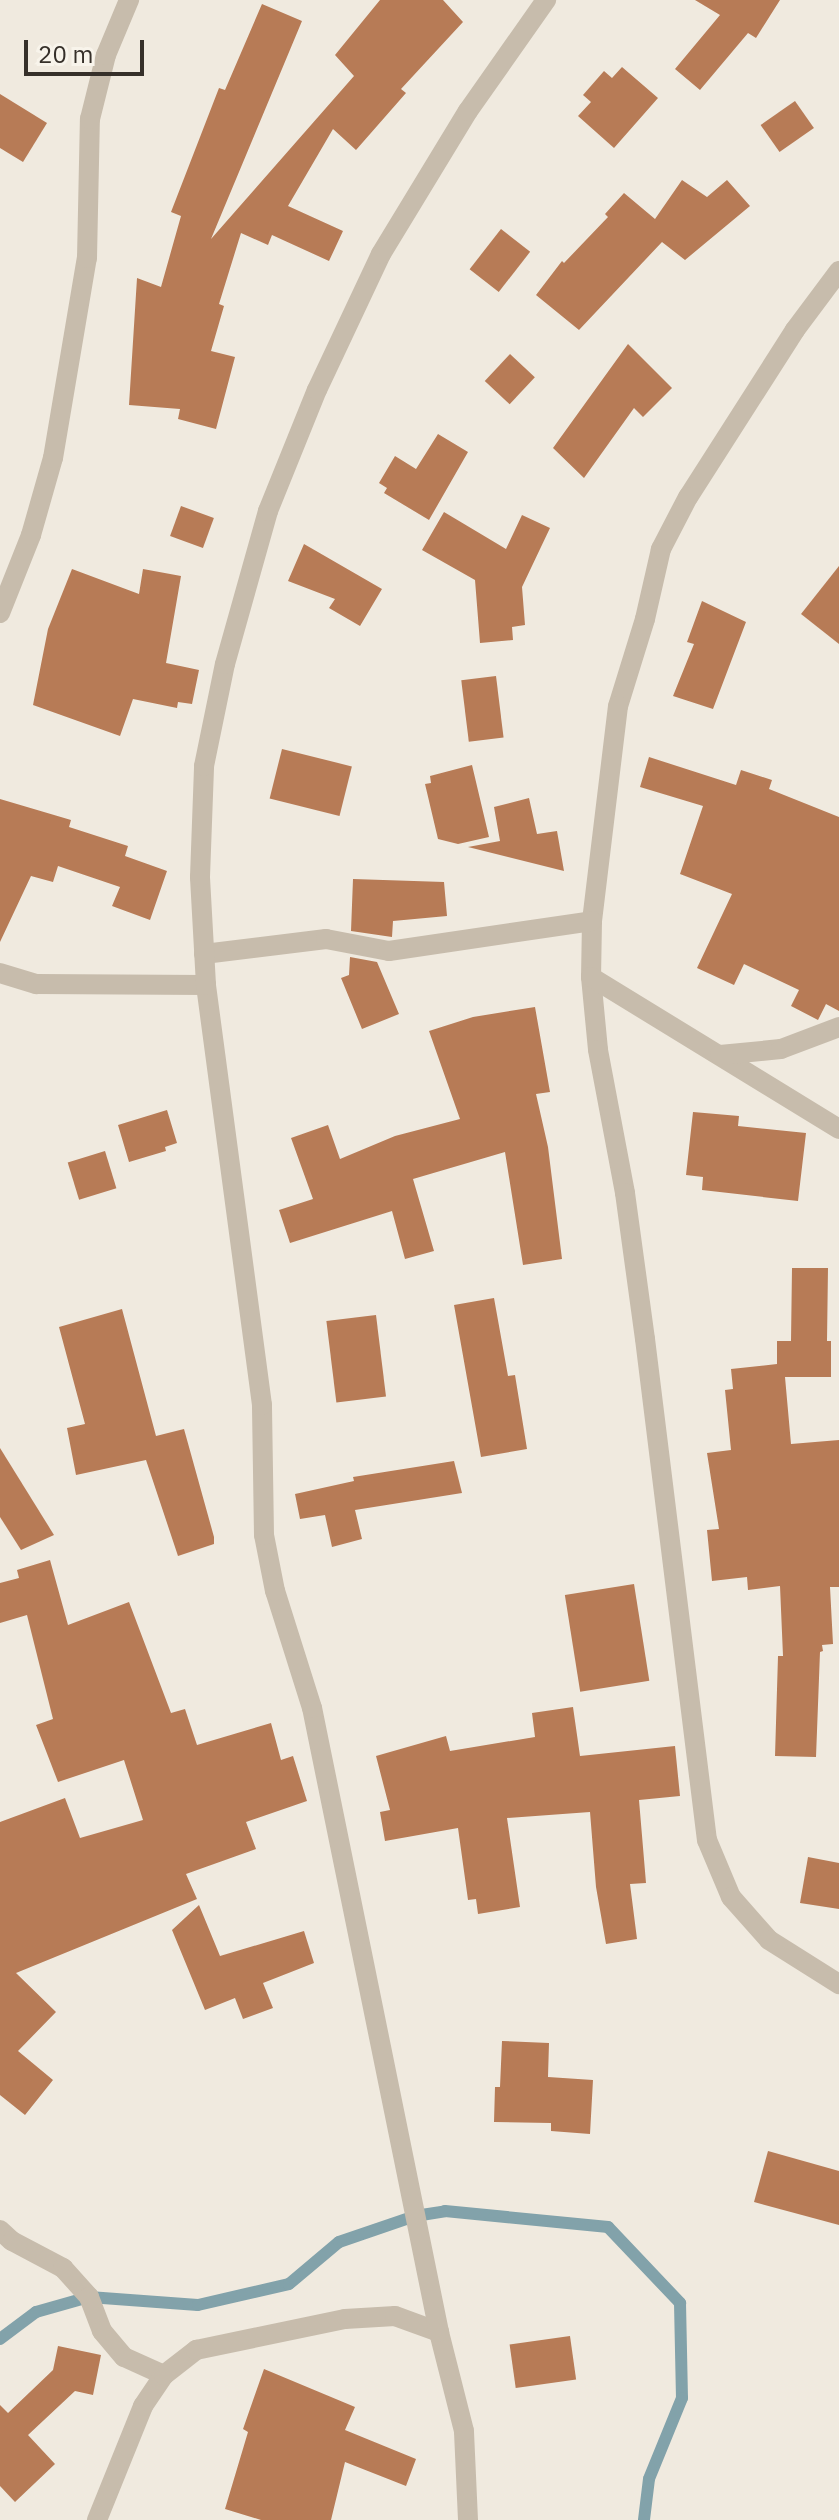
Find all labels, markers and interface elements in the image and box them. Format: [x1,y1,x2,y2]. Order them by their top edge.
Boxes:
scale bar [28,24,148,74]
text: 20 m [38,38,93,70]

